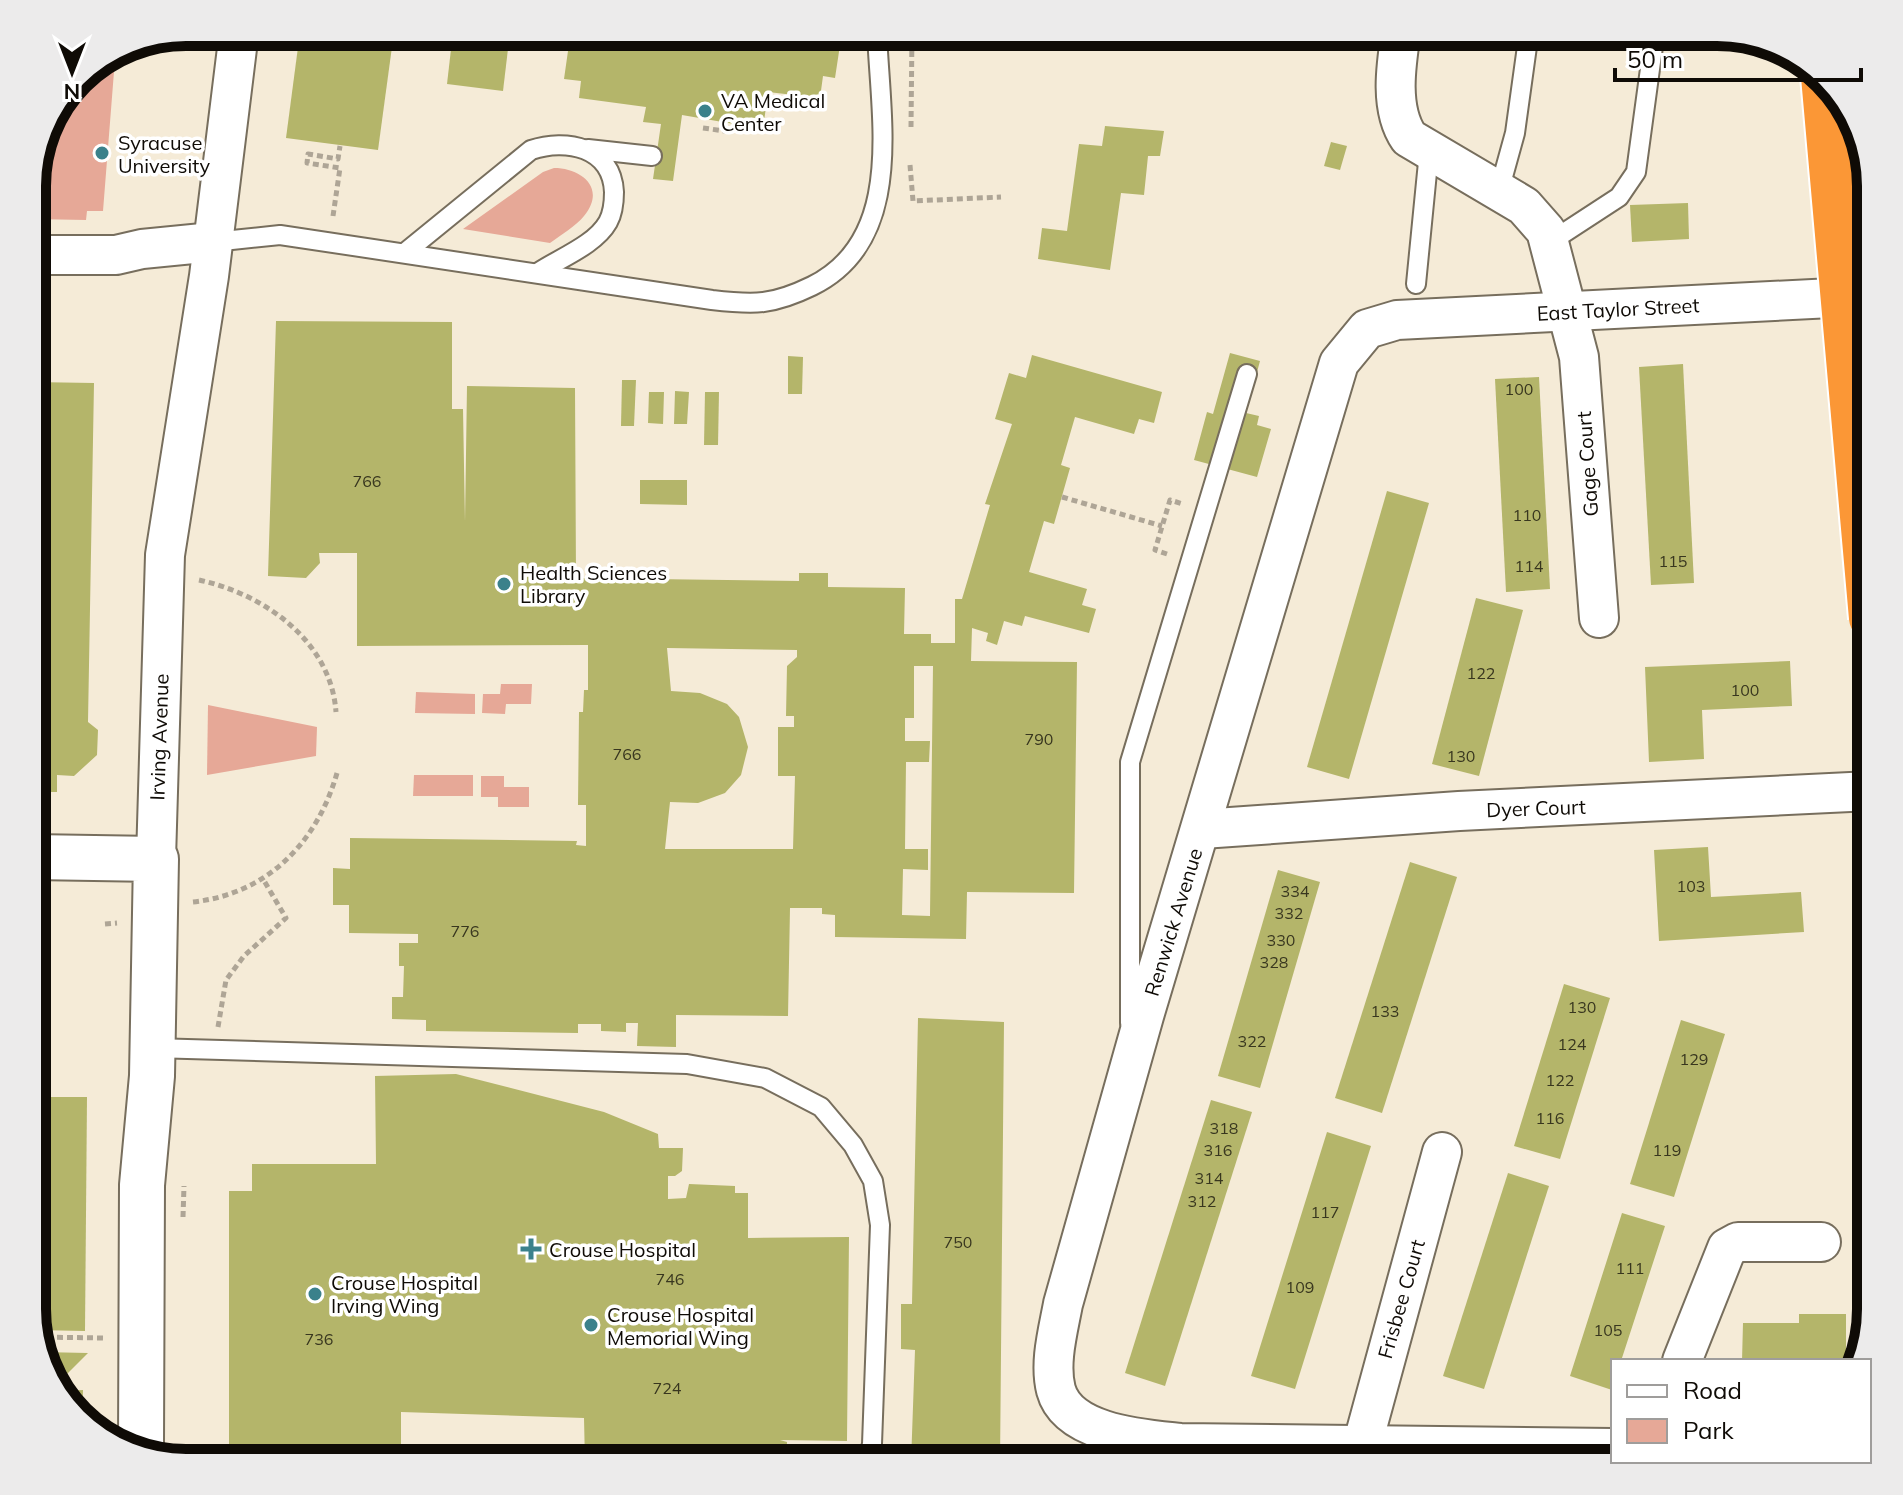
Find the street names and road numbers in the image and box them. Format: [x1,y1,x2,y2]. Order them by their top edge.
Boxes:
street label: East Taylor Street [1536,292,1700,326]
street label: Gage Court [1571,410,1603,518]
street label: Irving Avenue [144,673,174,801]
street label: Dyer Court [1486,794,1586,822]
street label: Renwick Avenue [1139,845,1207,999]
street label: Frisbee Court [1372,1237,1430,1361]

